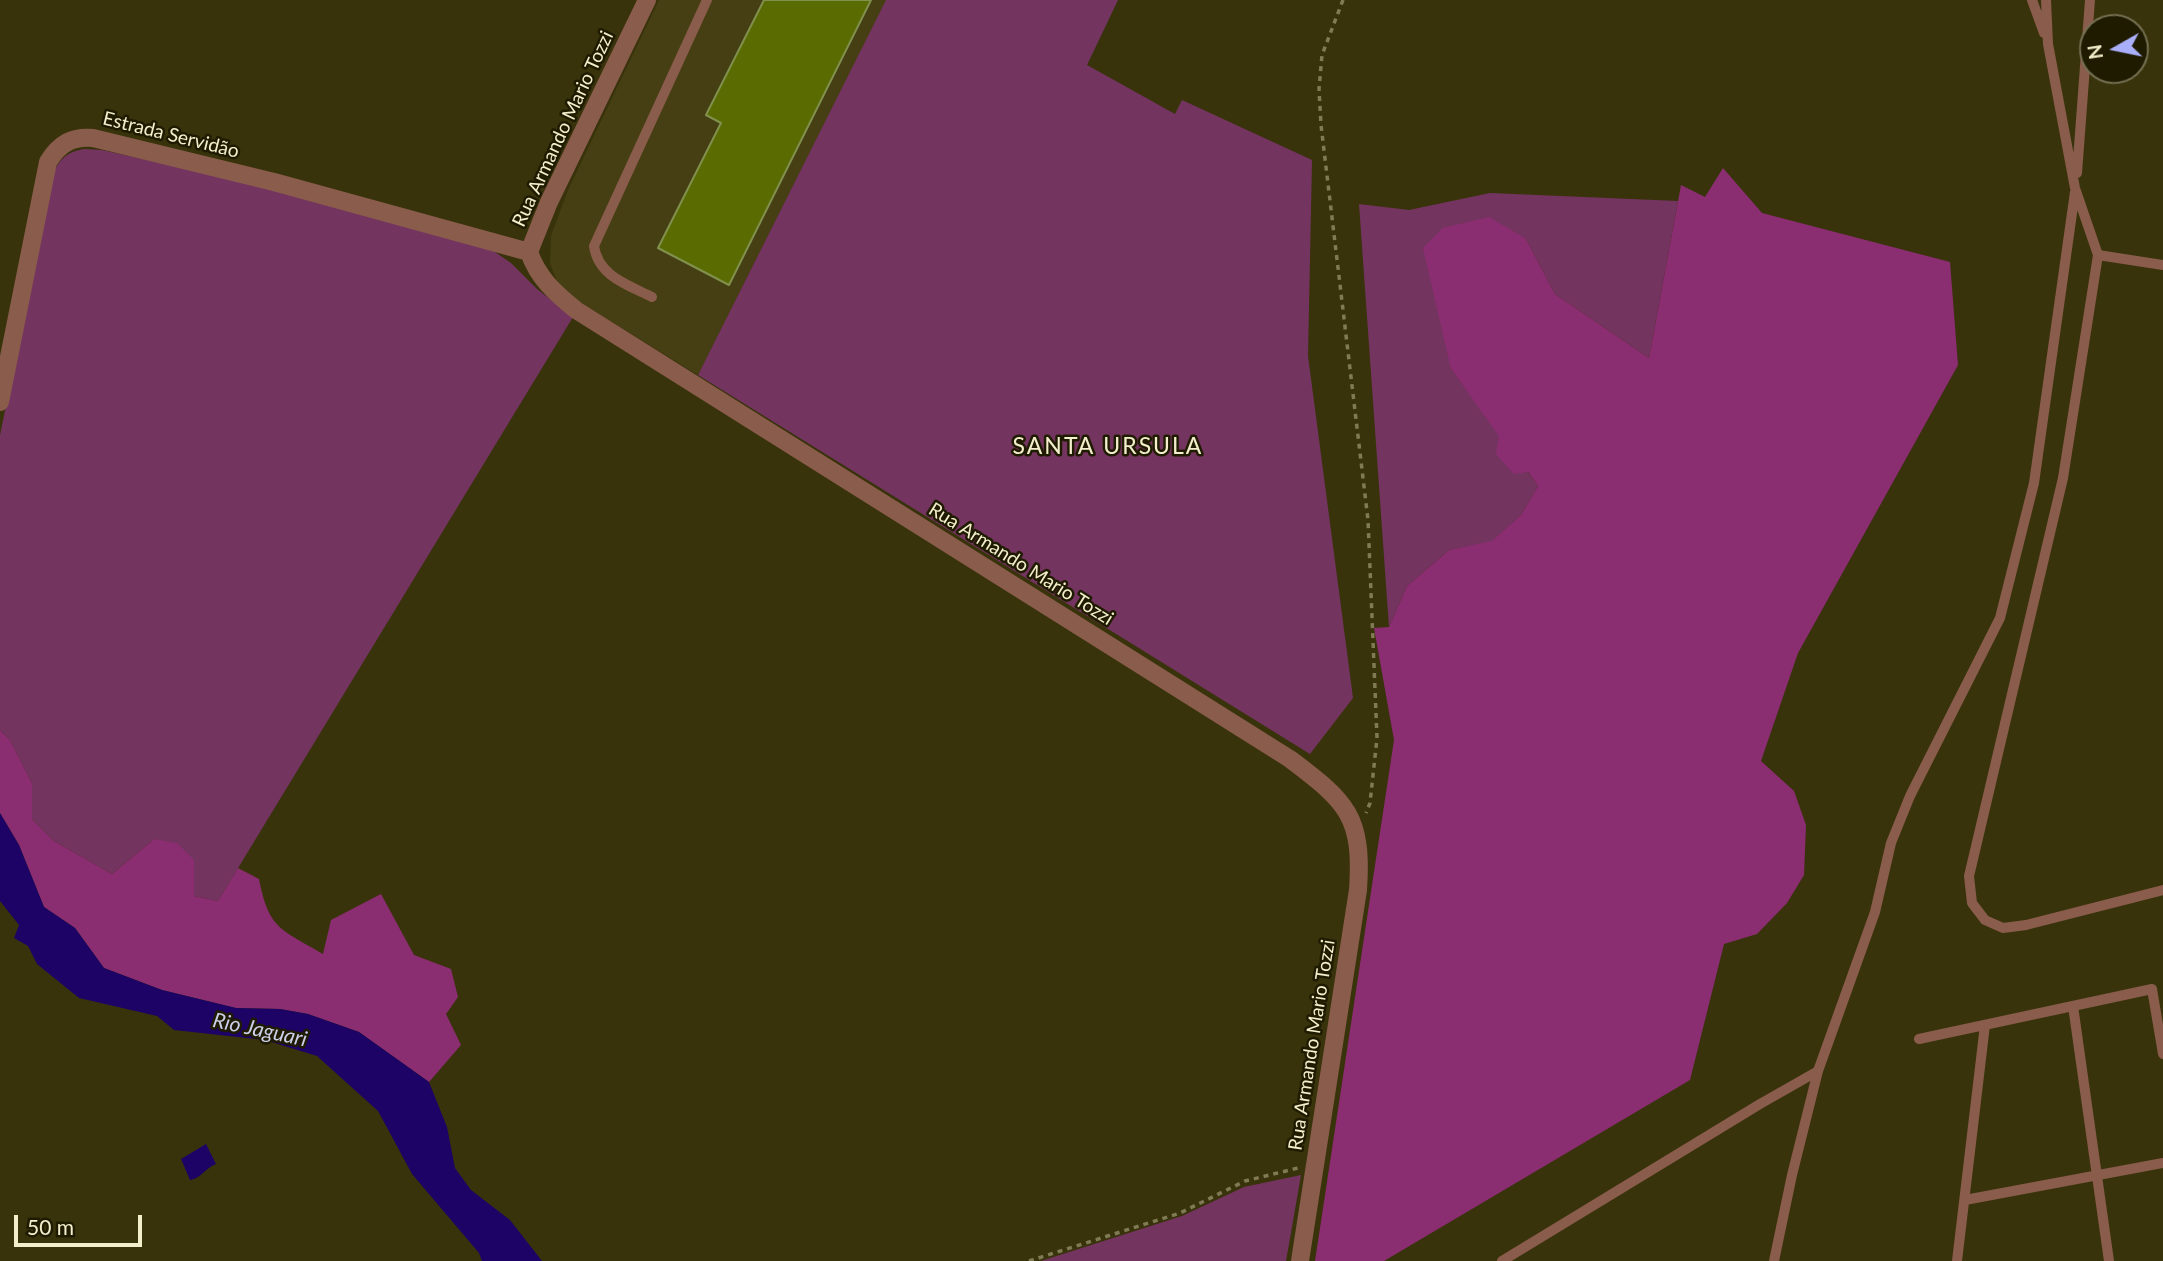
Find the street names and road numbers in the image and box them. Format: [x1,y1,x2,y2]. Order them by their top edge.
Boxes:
street label: Rua Armando Mario Tozzi [508,28,618,230]
street label: Estrada Servidão [101,107,241,163]
street label: Rua Armando Mario Tozzi [925,498,1117,630]
street label: Rua Armando Mario Tozzi [1284,938,1340,1152]

